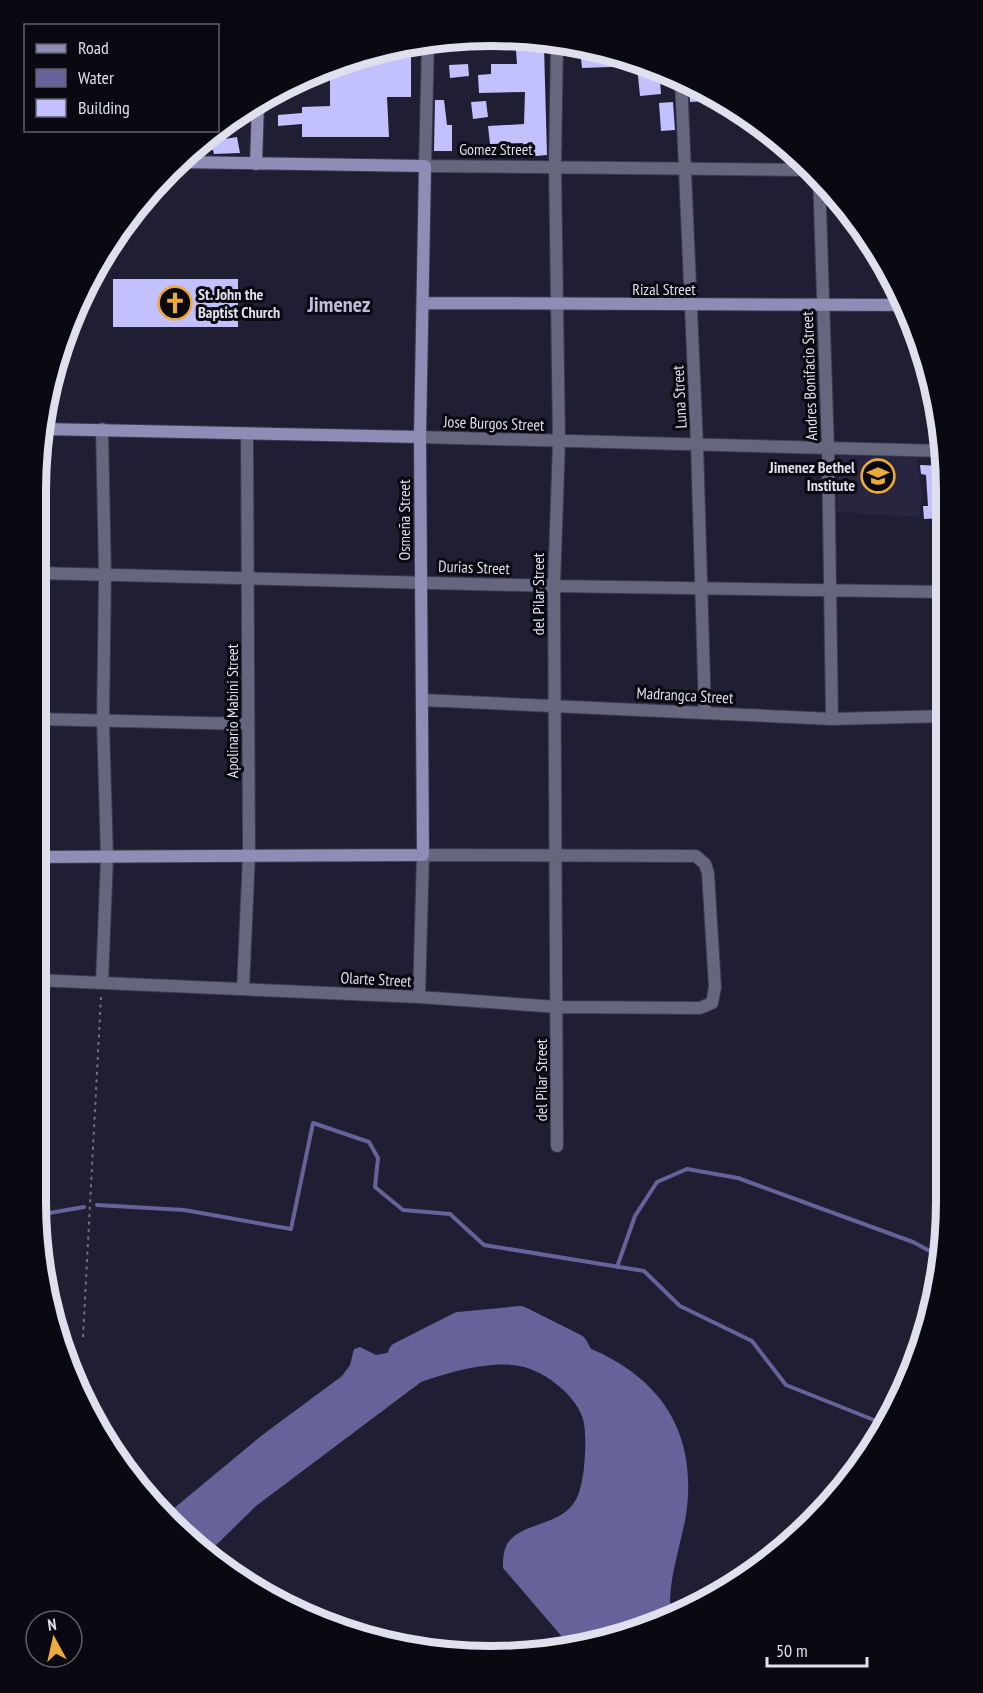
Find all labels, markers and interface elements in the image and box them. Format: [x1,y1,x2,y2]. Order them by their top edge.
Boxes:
legend [24,24,219,132]
text: Road [78,36,109,59]
text: Water [78,66,114,89]
text: Building [78,96,130,119]
street label: Gomez Street [459,139,533,159]
street label: Rizal Street [632,279,696,299]
place label: St. John the Baptist Church [198,284,280,322]
church icon: St. John the Baptist Church [157,285,193,321]
district label: Jimenez [307,290,371,318]
street label: Andres Bonifacio Street [797,310,821,441]
street label: Luna Street [667,364,691,429]
street label: Jose Burgos Street [442,411,545,435]
place label: Jimenez Bethel Institute [768,457,855,495]
school or university icon: Jimenez Bethel Institute [860,458,896,494]
street label: Osmeña Street [394,479,414,561]
street label: del Pilar Street [528,552,548,635]
street label: Durias Street [438,556,511,578]
street label: Apolinario Mabini Street [222,643,242,778]
street label: Madrangca Street [636,682,734,708]
street label: Olarte Street [340,967,413,991]
street label: del Pilar Street [531,1038,551,1121]
north arrow [24,1609,84,1669]
text: N [46,1614,58,1635]
scale bar [767,1630,868,1668]
text: 50 m [776,1639,808,1662]

